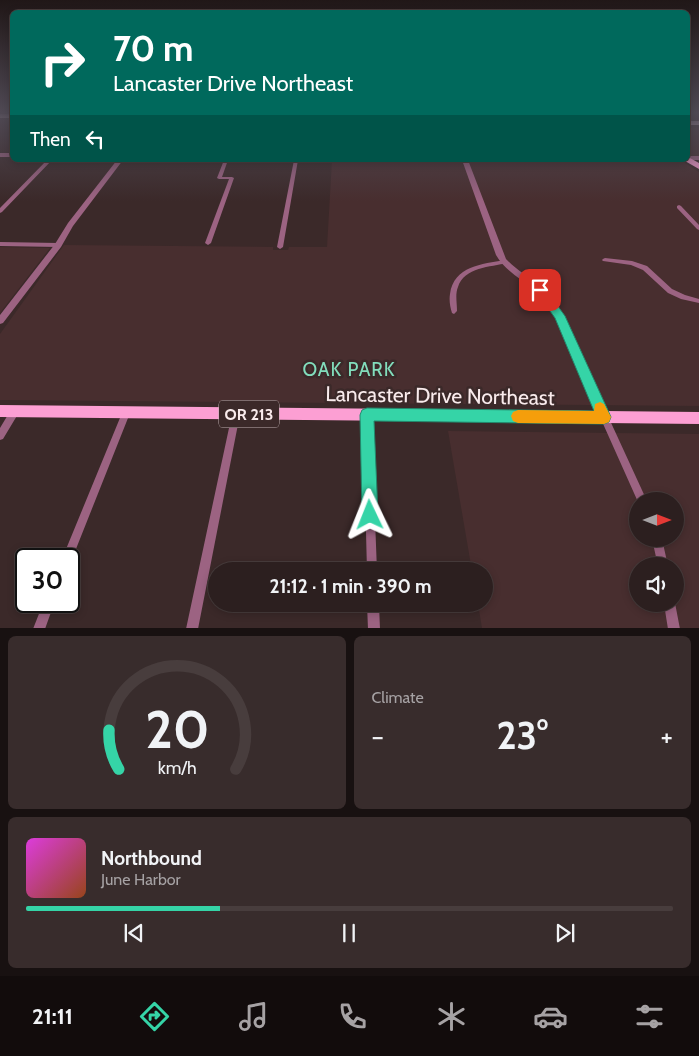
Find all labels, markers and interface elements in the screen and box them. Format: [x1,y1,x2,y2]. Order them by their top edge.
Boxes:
text: 70 m [113,27,194,70]
icon: right [30,30,95,95]
text: Lancaster Drive Northeast [113,70,353,97]
icon: left [81,125,109,153]
text: Then [30,128,71,151]
pin [519,269,561,311]
icon: arrive [526,276,554,304]
district label: OAK PARK [302,358,396,381]
street label: Lancaster Drive Northeast [325,381,555,410]
road number: OR 213 [219,400,279,428]
position arrow [343,488,395,540]
north arrow [629,492,684,548]
map controls [629,492,684,612]
speed limit sign: 30 [15,548,80,613]
button: sound [629,557,684,612]
text: 21:12 · 1 min · 390 m [269,575,432,598]
text: Climate [372,688,424,707]
text: 20 [145,698,209,761]
text: 23° [496,712,548,759]
text: − [372,719,384,753]
text: + [661,719,673,753]
text: km/h [157,757,196,778]
text: Northbound [101,847,202,870]
text: June Harbor [101,870,181,889]
icon: previous [120,919,148,947]
icon: pause [335,919,363,947]
icon: next [551,919,579,947]
icon: directions [137,999,172,1034]
icon: music [236,999,271,1034]
icon: phone [335,999,370,1034]
icon: climate [434,999,469,1034]
icon: car [533,999,568,1034]
icon: filters [632,999,667,1034]
text: 21:11 [32,1003,73,1030]

